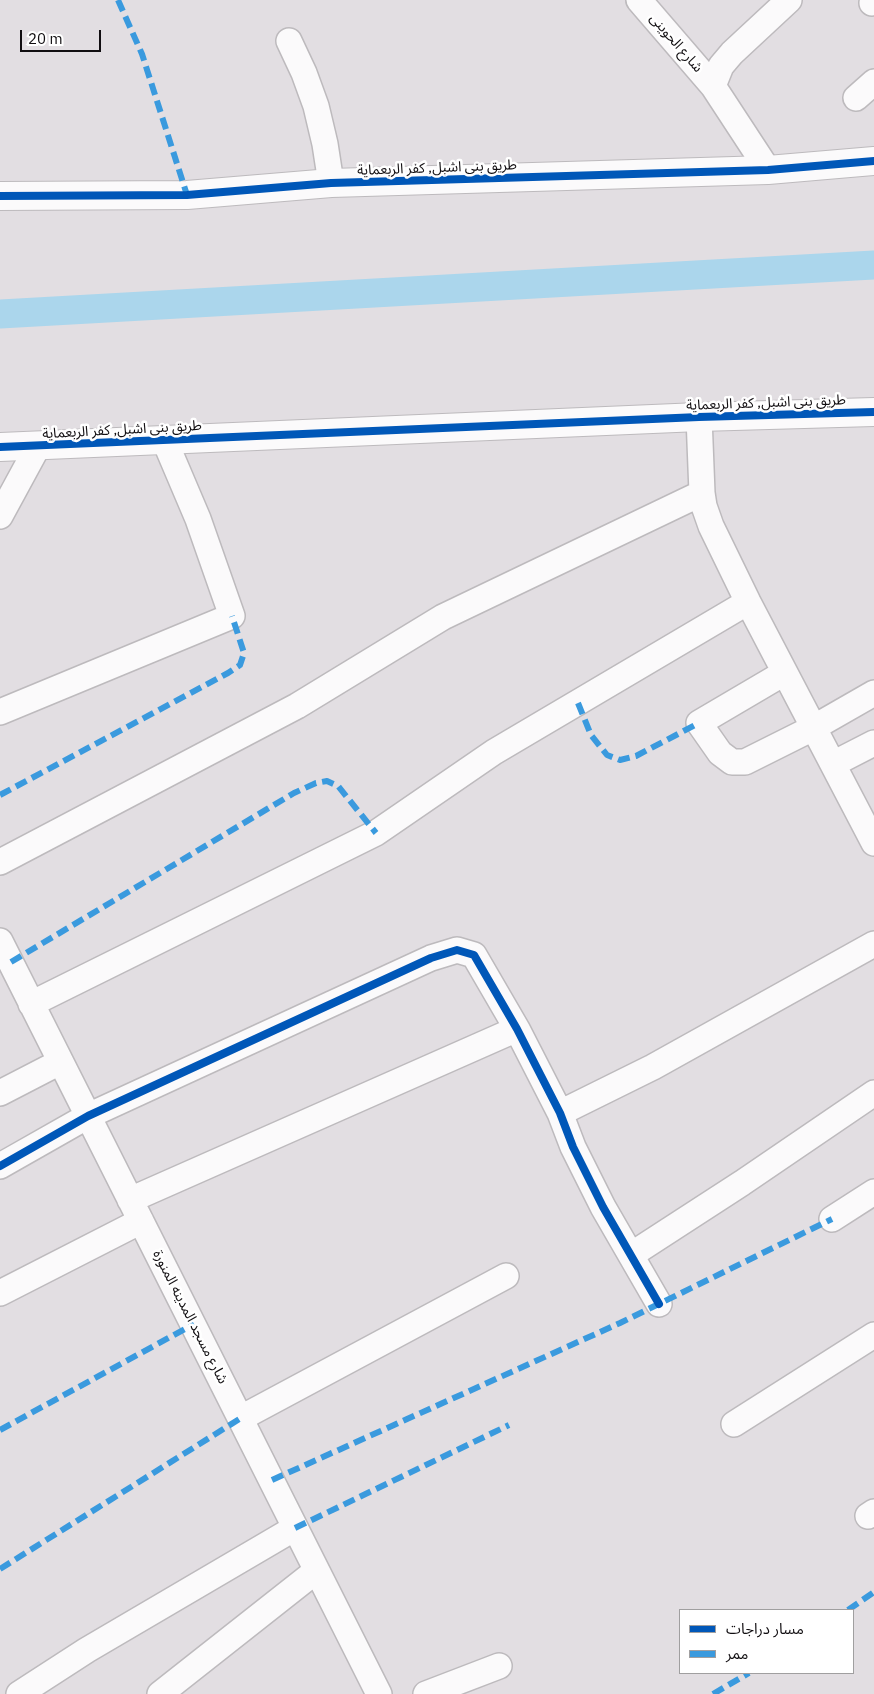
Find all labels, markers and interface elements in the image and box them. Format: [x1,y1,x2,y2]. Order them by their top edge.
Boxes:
street label: شارع الحوينى [646,10,706,76]
scale bar [22,20,104,52]
text: 20 m [28,29,63,48]
street label: طريق بنى اشبل, كفر الربعماية [357,157,517,179]
street label: طريق بنى اشبل, كفر الربعماية [686,392,846,414]
street label: طريق بنى اشبل, كفر الربعماية [42,417,202,443]
street label: شارع مسجد المدينه المنورة [149,1247,231,1387]
legend [679,1609,854,1674]
text: مسار دراجات [726,1619,804,1638]
text: ممر [726,1644,749,1663]

